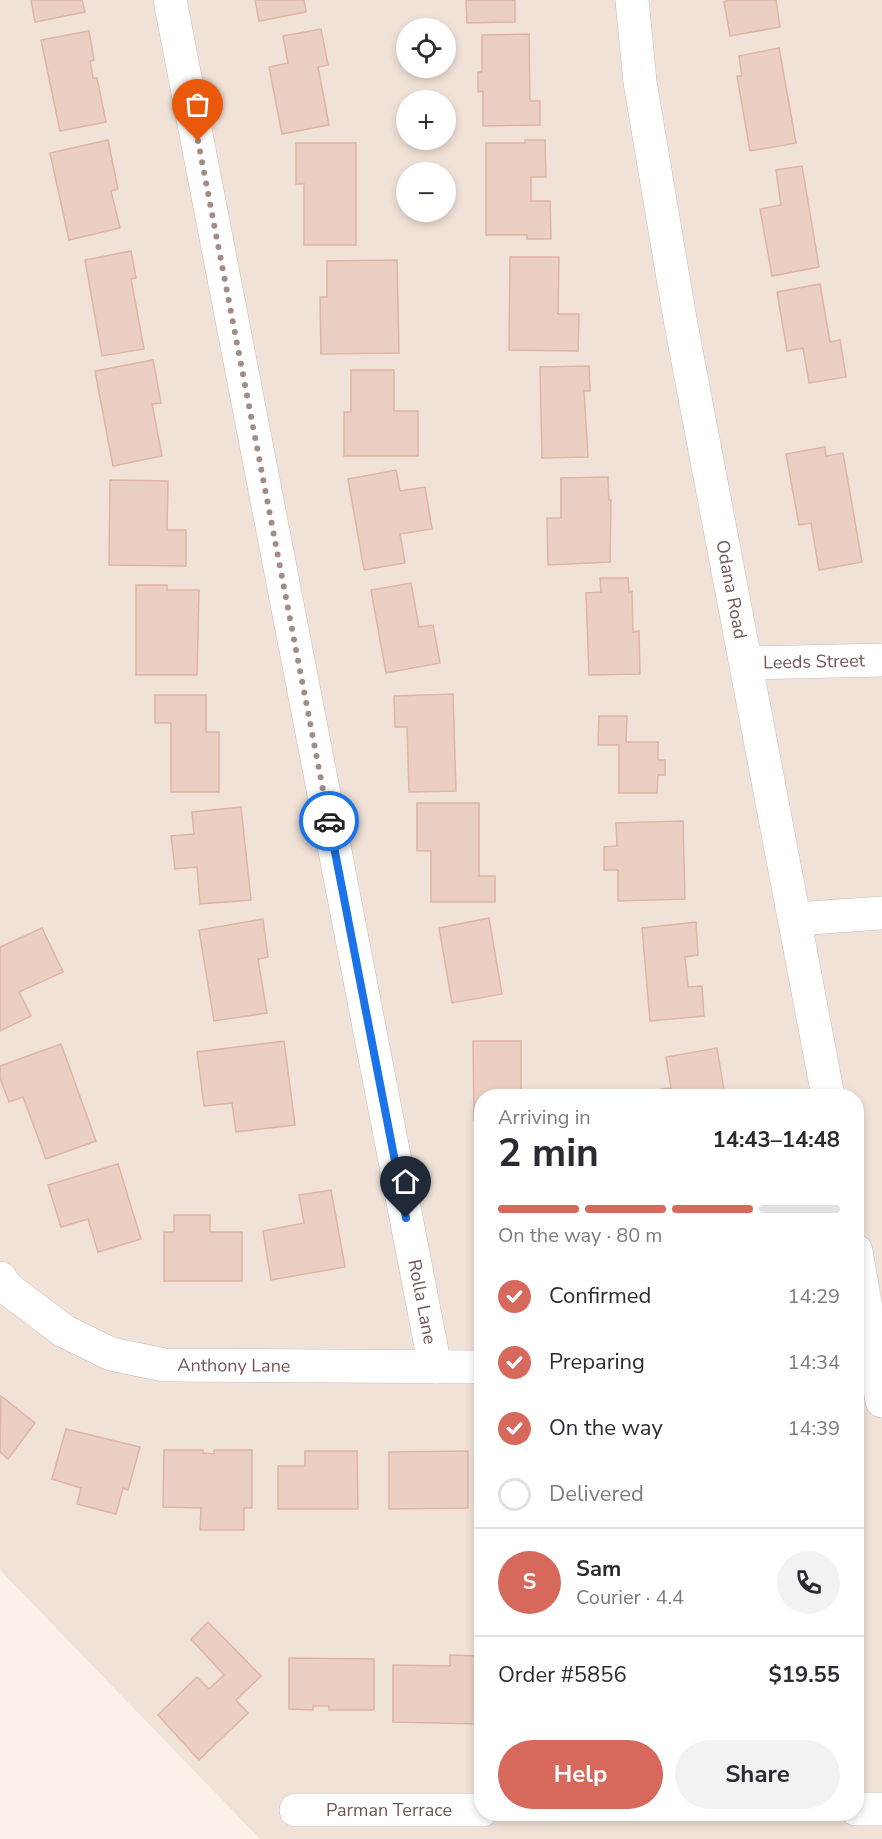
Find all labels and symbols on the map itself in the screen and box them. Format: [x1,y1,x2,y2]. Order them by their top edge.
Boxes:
pin [172,79,223,141]
street label: Odana Road [710,538,753,641]
street label: Leeds Street [763,648,866,675]
courier [299,791,359,851]
pin [380,1156,431,1218]
street label: Rolla Lane [402,1257,442,1346]
street label: Anthony Lane [177,1353,291,1378]
street label: Parman Terrace [326,1798,452,1822]

